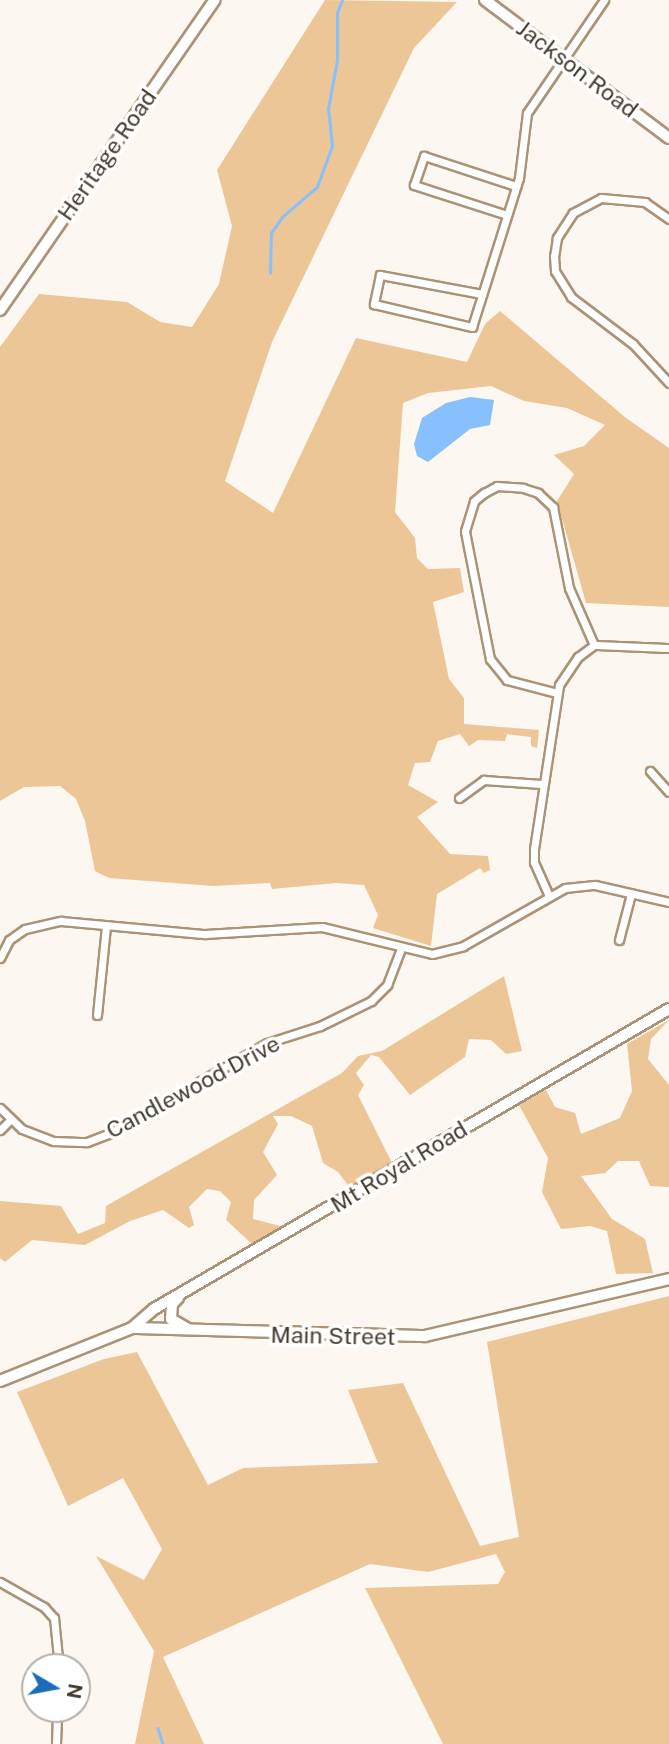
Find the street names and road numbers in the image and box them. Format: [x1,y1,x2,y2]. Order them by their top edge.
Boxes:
street label: Jackson Road [511,14,643,124]
street label: Heritage Road [52,84,162,226]
street label: Candlewood Drive [101,1030,285,1144]
street label: Mt Royal Road [326,1115,472,1219]
street label: Main Street [270,1321,396,1351]

